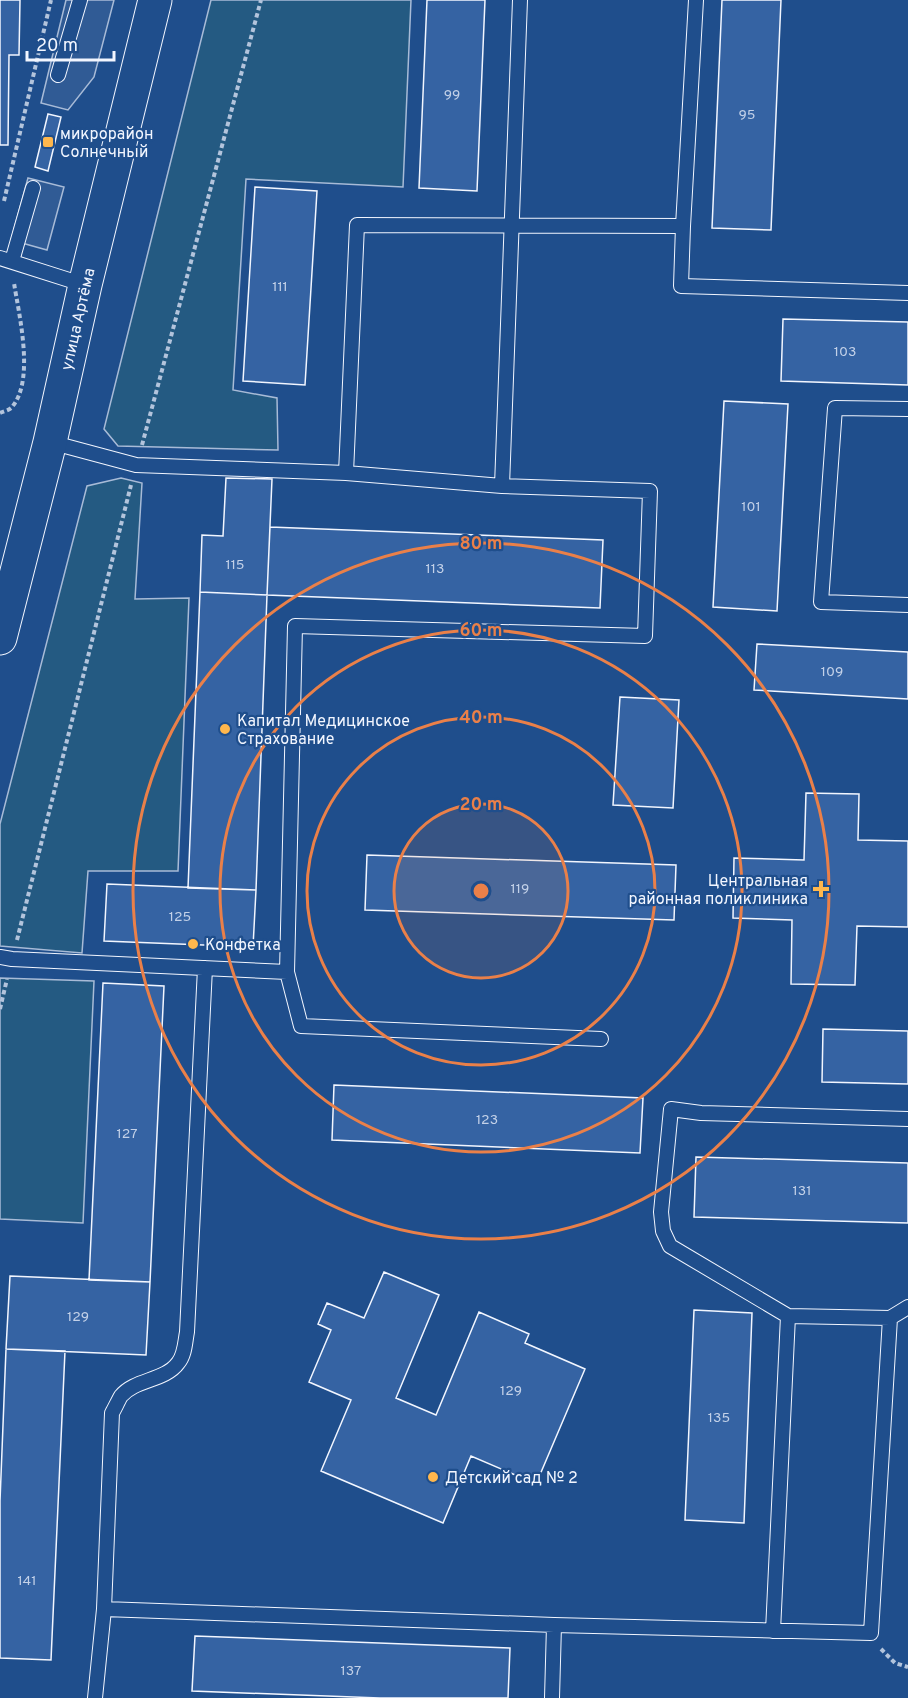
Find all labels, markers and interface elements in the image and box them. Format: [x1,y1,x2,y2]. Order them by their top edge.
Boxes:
scale bar [27,24,114,62]
text: 20 m [36,35,78,58]
house number: 99 [444,87,460,104]
house number: 95 [738,107,756,124]
place label: микрорайон Солнечный [60,125,153,163]
marker: микрорайон Солнечный [41,135,55,149]
street label: улица Артёма [57,266,100,373]
house number: 111 [272,279,288,296]
house number: 103 [834,344,856,361]
house number: 101 [741,499,761,516]
text: 80 m [459,533,503,556]
house number: 115 [225,557,245,574]
house number: 113 [426,561,444,578]
text: 60 m [459,620,503,643]
house number: 109 [821,664,843,681]
text: 40 m [459,707,503,730]
place label: Капитал Медицинское Страхование [237,712,410,750]
marker: Капитал Медицинское Страхование [218,722,232,736]
text: 20 m [459,794,503,817]
place label: Центральная районная поликлиника [629,872,808,910]
marker: Центральная районная поликлиника [812,880,830,898]
centre of rings [471,881,491,901]
house number: 119 [511,881,529,898]
house number: 125 [169,909,191,926]
place label: Конфетка [205,936,281,956]
marker: Конфетка [186,937,200,951]
house number: 123 [476,1112,498,1129]
house number: 127 [117,1126,137,1143]
house number: 131 [793,1183,811,1200]
house number: 129 [67,1309,89,1326]
house number: 129 [500,1383,522,1400]
house number: 135 [708,1410,730,1427]
place label: Детский сад № 2 [445,1469,578,1489]
marker: Детский сад № 2 [426,1470,440,1484]
house number: 141 [18,1573,36,1590]
house number: 137 [341,1663,361,1680]

